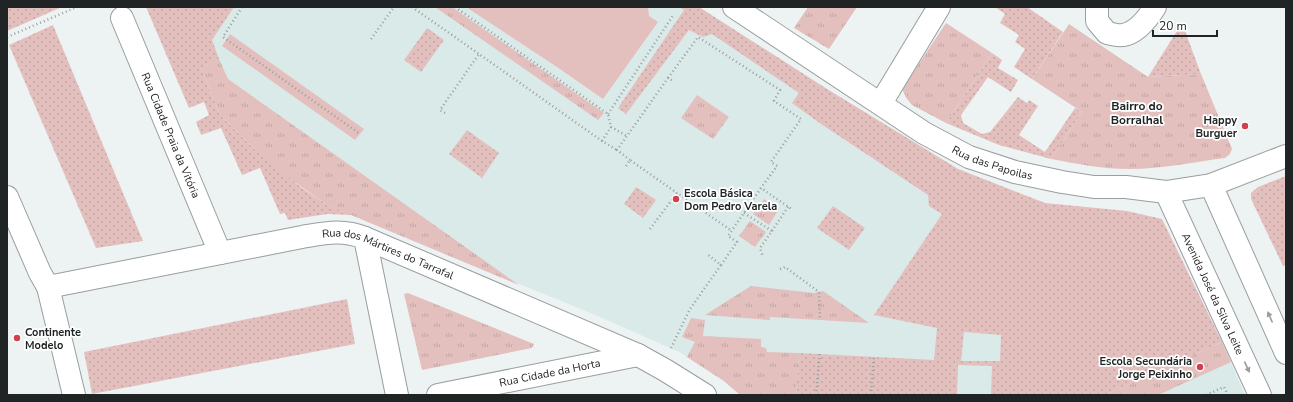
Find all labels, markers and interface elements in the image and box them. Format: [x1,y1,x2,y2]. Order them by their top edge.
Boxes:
scale bar [1153,12,1217,38]
text: 20 m [1159,18,1187,34]
street label: Rua Cidade Praia da Vitória [138,70,204,201]
district label: Bairro do Borralhal [1111,98,1163,128]
place label: Happy Burguer [1196,113,1238,141]
marker: Happy Burguer [1240,121,1250,131]
street label: Rua das Papoilas [949,142,1034,183]
place label: Escola Básica Dom Pedro Varela [684,186,777,214]
marker: Escola Básica Dom Pedro Varela [671,194,681,204]
street label: Rua dos Mártires do Tarrafal [321,225,457,283]
street label: Avenida José da Silva Leite [1178,230,1248,357]
one-way arrow [1267,312,1273,323]
place label: Continente Modelo [25,325,81,353]
marker: Continente Modelo [12,333,22,343]
place label: Escola Secundária Jorge Peixinho [1100,354,1192,382]
street label: Rua Cidade da Horta [498,355,602,390]
one-way arrow [1244,361,1250,372]
marker: Escola Secundária Jorge Peixinho [1195,362,1205,372]

